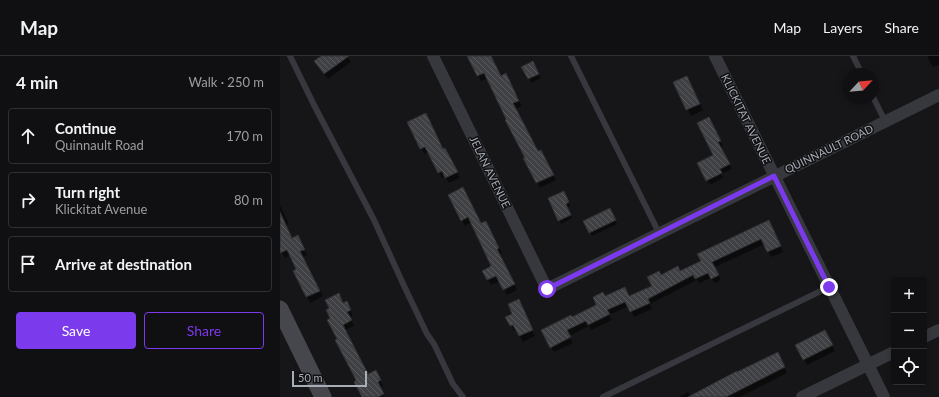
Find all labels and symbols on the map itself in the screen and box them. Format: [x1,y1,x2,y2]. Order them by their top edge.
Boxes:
north arrow [843,68,879,104]
street label: KLICKITAT AVENUE [719,72,774,166]
street label: QUINNAULT ROAD [782,121,875,176]
street label: JELAN AVENUE [467,134,513,210]
route end [820,278,838,296]
route start [538,280,556,298]
scale bar [292,369,367,388]

